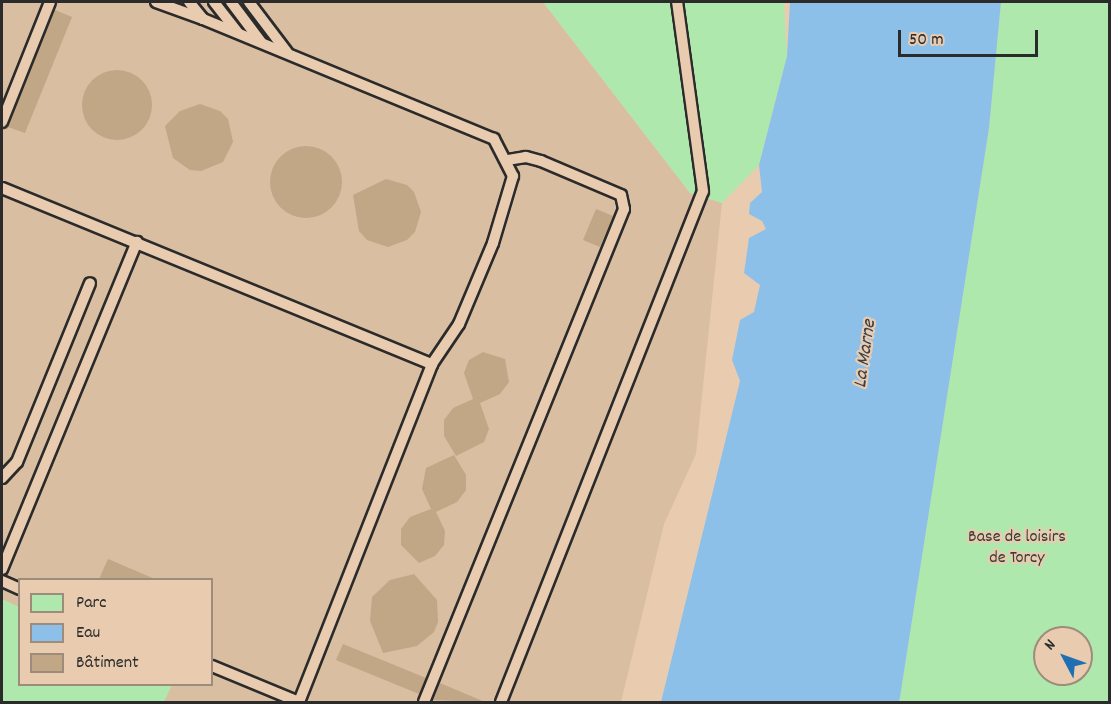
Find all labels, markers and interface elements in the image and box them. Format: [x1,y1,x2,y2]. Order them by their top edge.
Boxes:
scale bar [901,18,1040,56]
text: 50 m [909,28,944,53]
water label: La Marne [849,318,883,390]
park label: Base de loisirs de Torcy [968,528,1066,570]
legend [18,578,213,686]
text: Parc [76,591,107,616]
text: Eau [76,621,100,646]
north arrow [1033,626,1093,686]
text: N [1039,635,1062,656]
text: Bâtiment [76,651,139,676]

